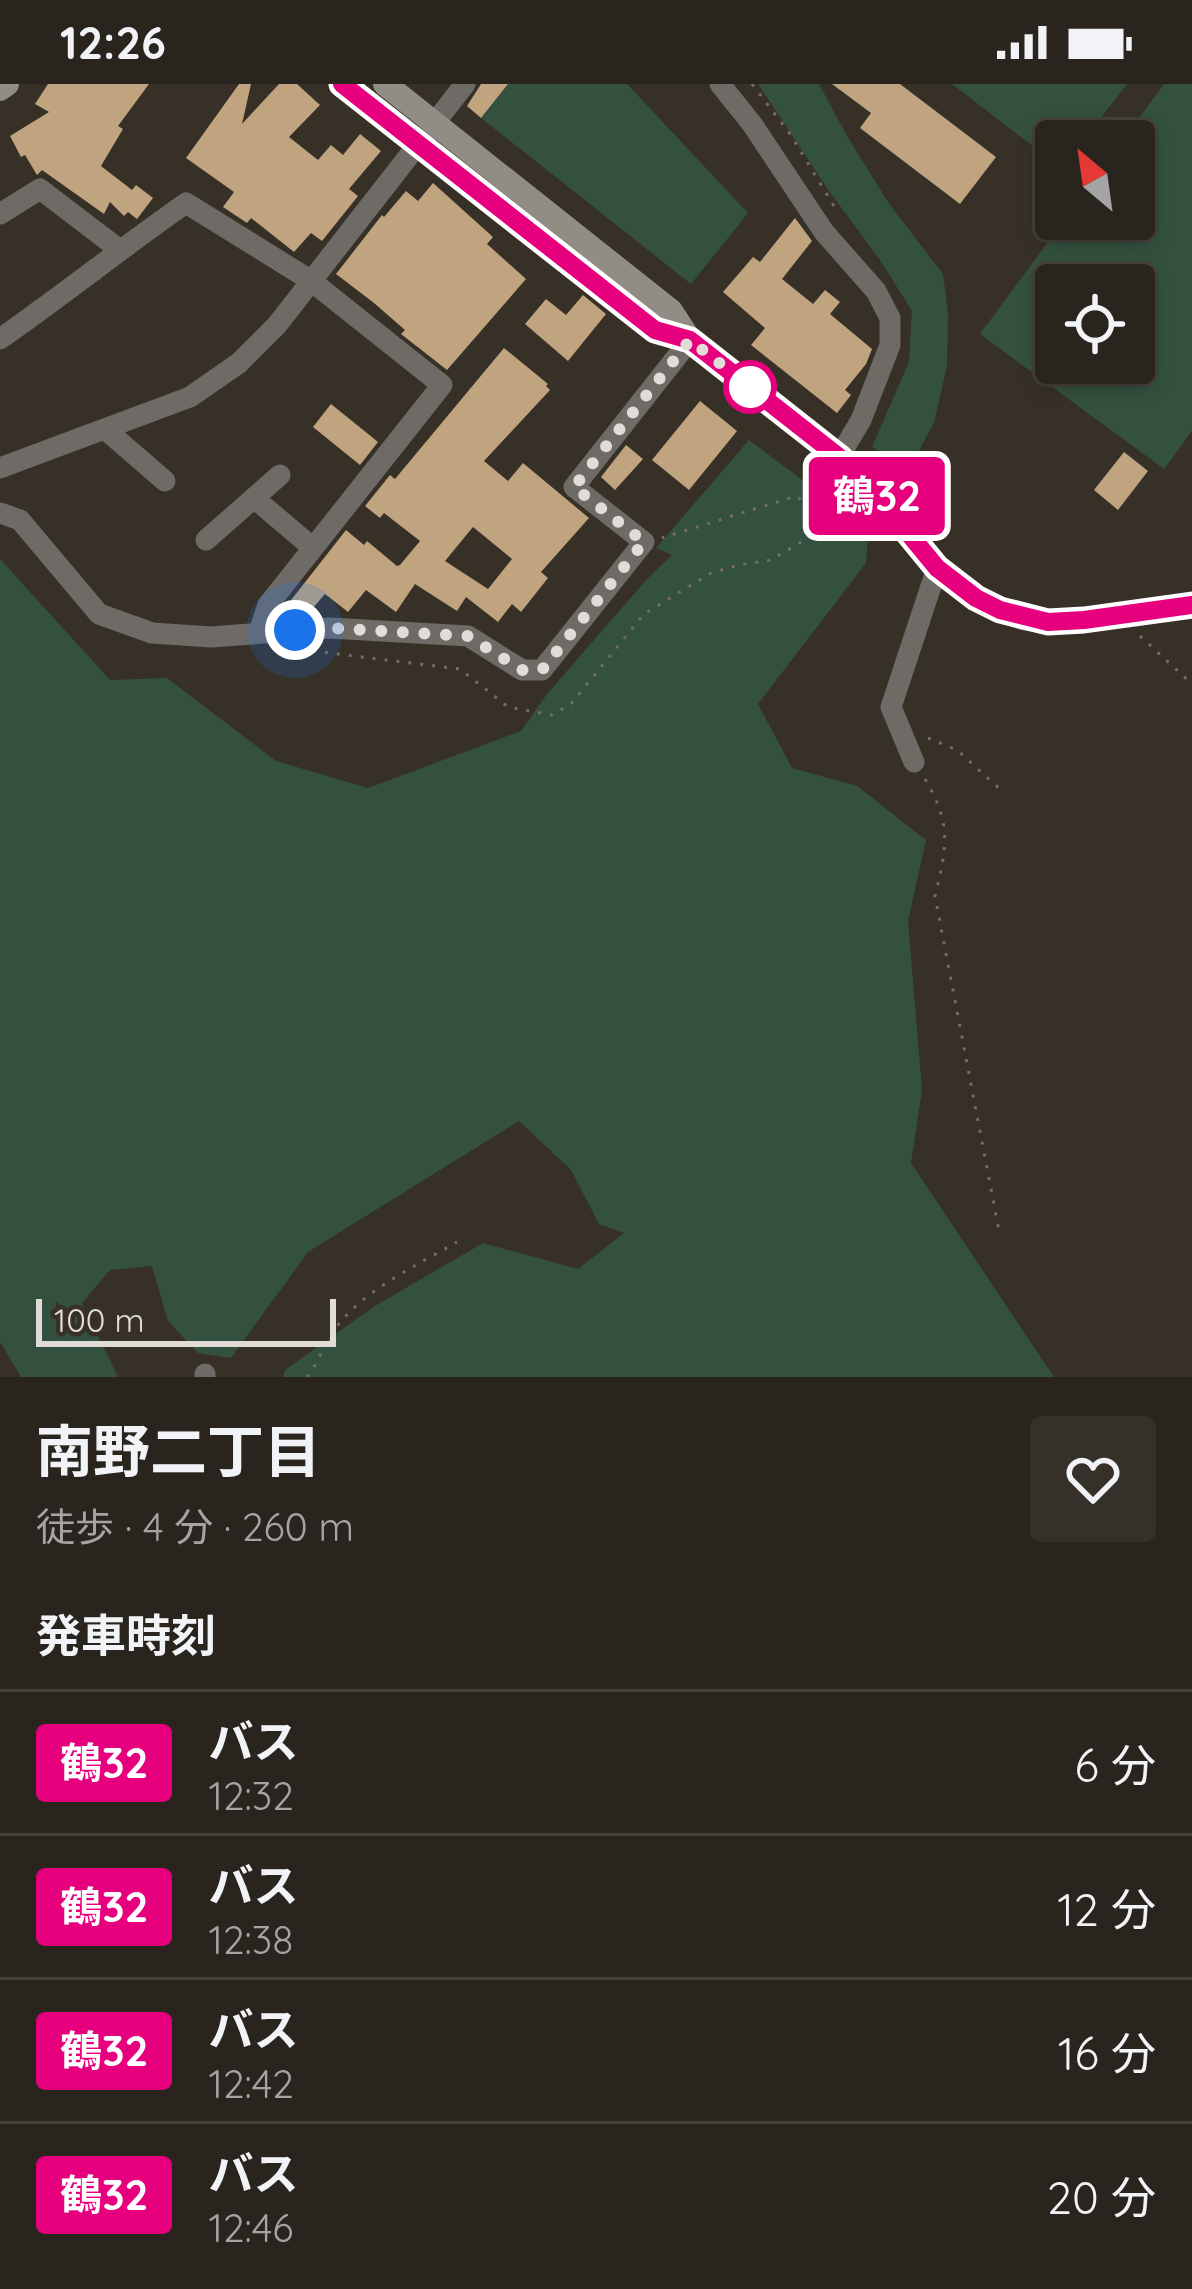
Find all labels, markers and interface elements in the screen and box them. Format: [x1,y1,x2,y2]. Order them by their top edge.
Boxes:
text: 12:26 [60,14,166,70]
north arrow [1035,120,1155,240]
map controls [1035,120,1155,384]
button: locate [1035,264,1155,384]
unlabelled marker [725,362,775,412]
line badge: 鶴32 [808,457,946,535]
text: 鶴32 [833,469,921,522]
your location [265,600,325,660]
scale bar [36,1293,336,1346]
text: 100 m [54,1299,145,1340]
text: 南野二丁目 [36,1415,321,1486]
button: heart [1030,1416,1156,1542]
text: 徒歩 · 4 分 · 260 m [36,1502,354,1551]
text: 発車時刻 [36,1607,216,1663]
text: バス [208,1713,298,1769]
text: 鶴32 [60,1736,148,1789]
text: 6 分 [1075,1737,1156,1793]
text: 12:32 [208,1771,294,1820]
text: バス [208,1857,298,1913]
text: 鶴32 [60,1880,148,1933]
text: 12 分 [1057,1881,1156,1937]
text: 12:38 [208,1915,293,1964]
text: バス [208,2001,298,2057]
text: 鶴32 [60,2024,148,2077]
text: 16 分 [1058,2025,1156,2081]
text: 12:42 [208,2059,294,2108]
text: バス [208,2145,298,2201]
text: 鶴32 [60,2168,148,2221]
text: 20 分 [1047,2169,1156,2225]
text: 12:46 [208,2203,293,2252]

